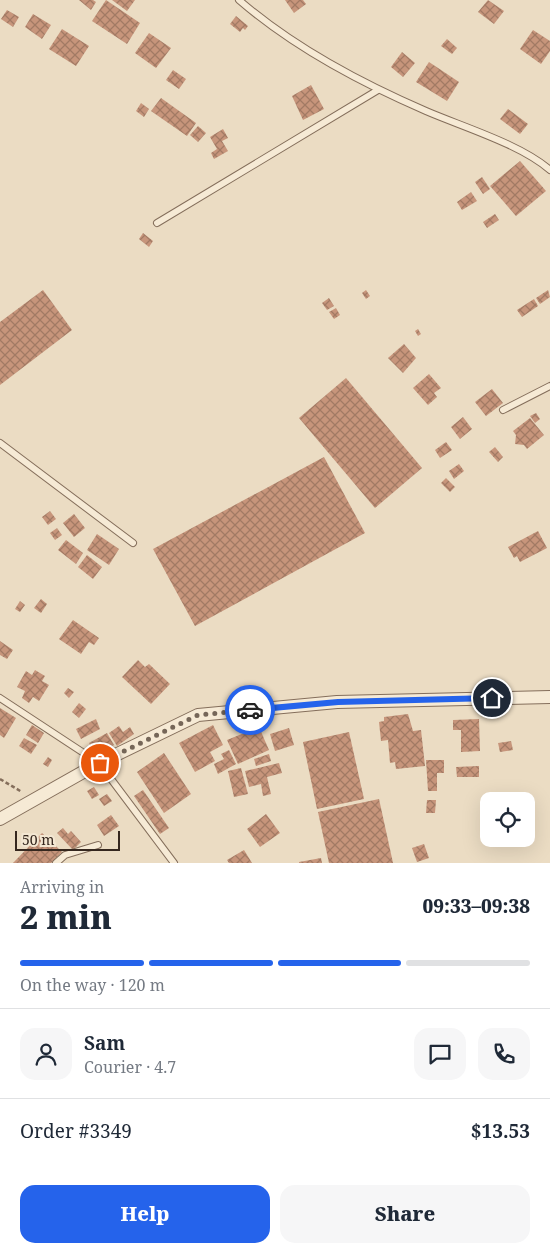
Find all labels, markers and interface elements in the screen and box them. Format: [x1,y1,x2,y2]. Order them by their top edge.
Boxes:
pin [471,677,513,719]
icon: home [478,684,506,712]
courier [225,685,275,735]
icon: car [236,696,264,724]
pin [79,742,121,784]
icon: bag [86,749,114,777]
map controls [480,792,535,847]
button: locate [480,792,535,847]
scale bar [15,828,120,851]
text: 50 m [22,830,55,849]
text: Arriving in [20,876,104,898]
text: 09:33–09:38 [422,893,530,919]
text: 2 min [20,895,112,938]
text: On the way · 120 m [20,974,165,996]
button: person [20,1028,72,1080]
button: chat [414,1028,466,1080]
button: phone [478,1028,530,1080]
text: Sam [84,1030,125,1056]
text: Courier · 4.7 [84,1056,176,1078]
text: Order #3349 [20,1118,132,1144]
text: $13.53 [471,1118,530,1144]
button: Help [20,1185,270,1243]
button: Share [280,1185,530,1243]

